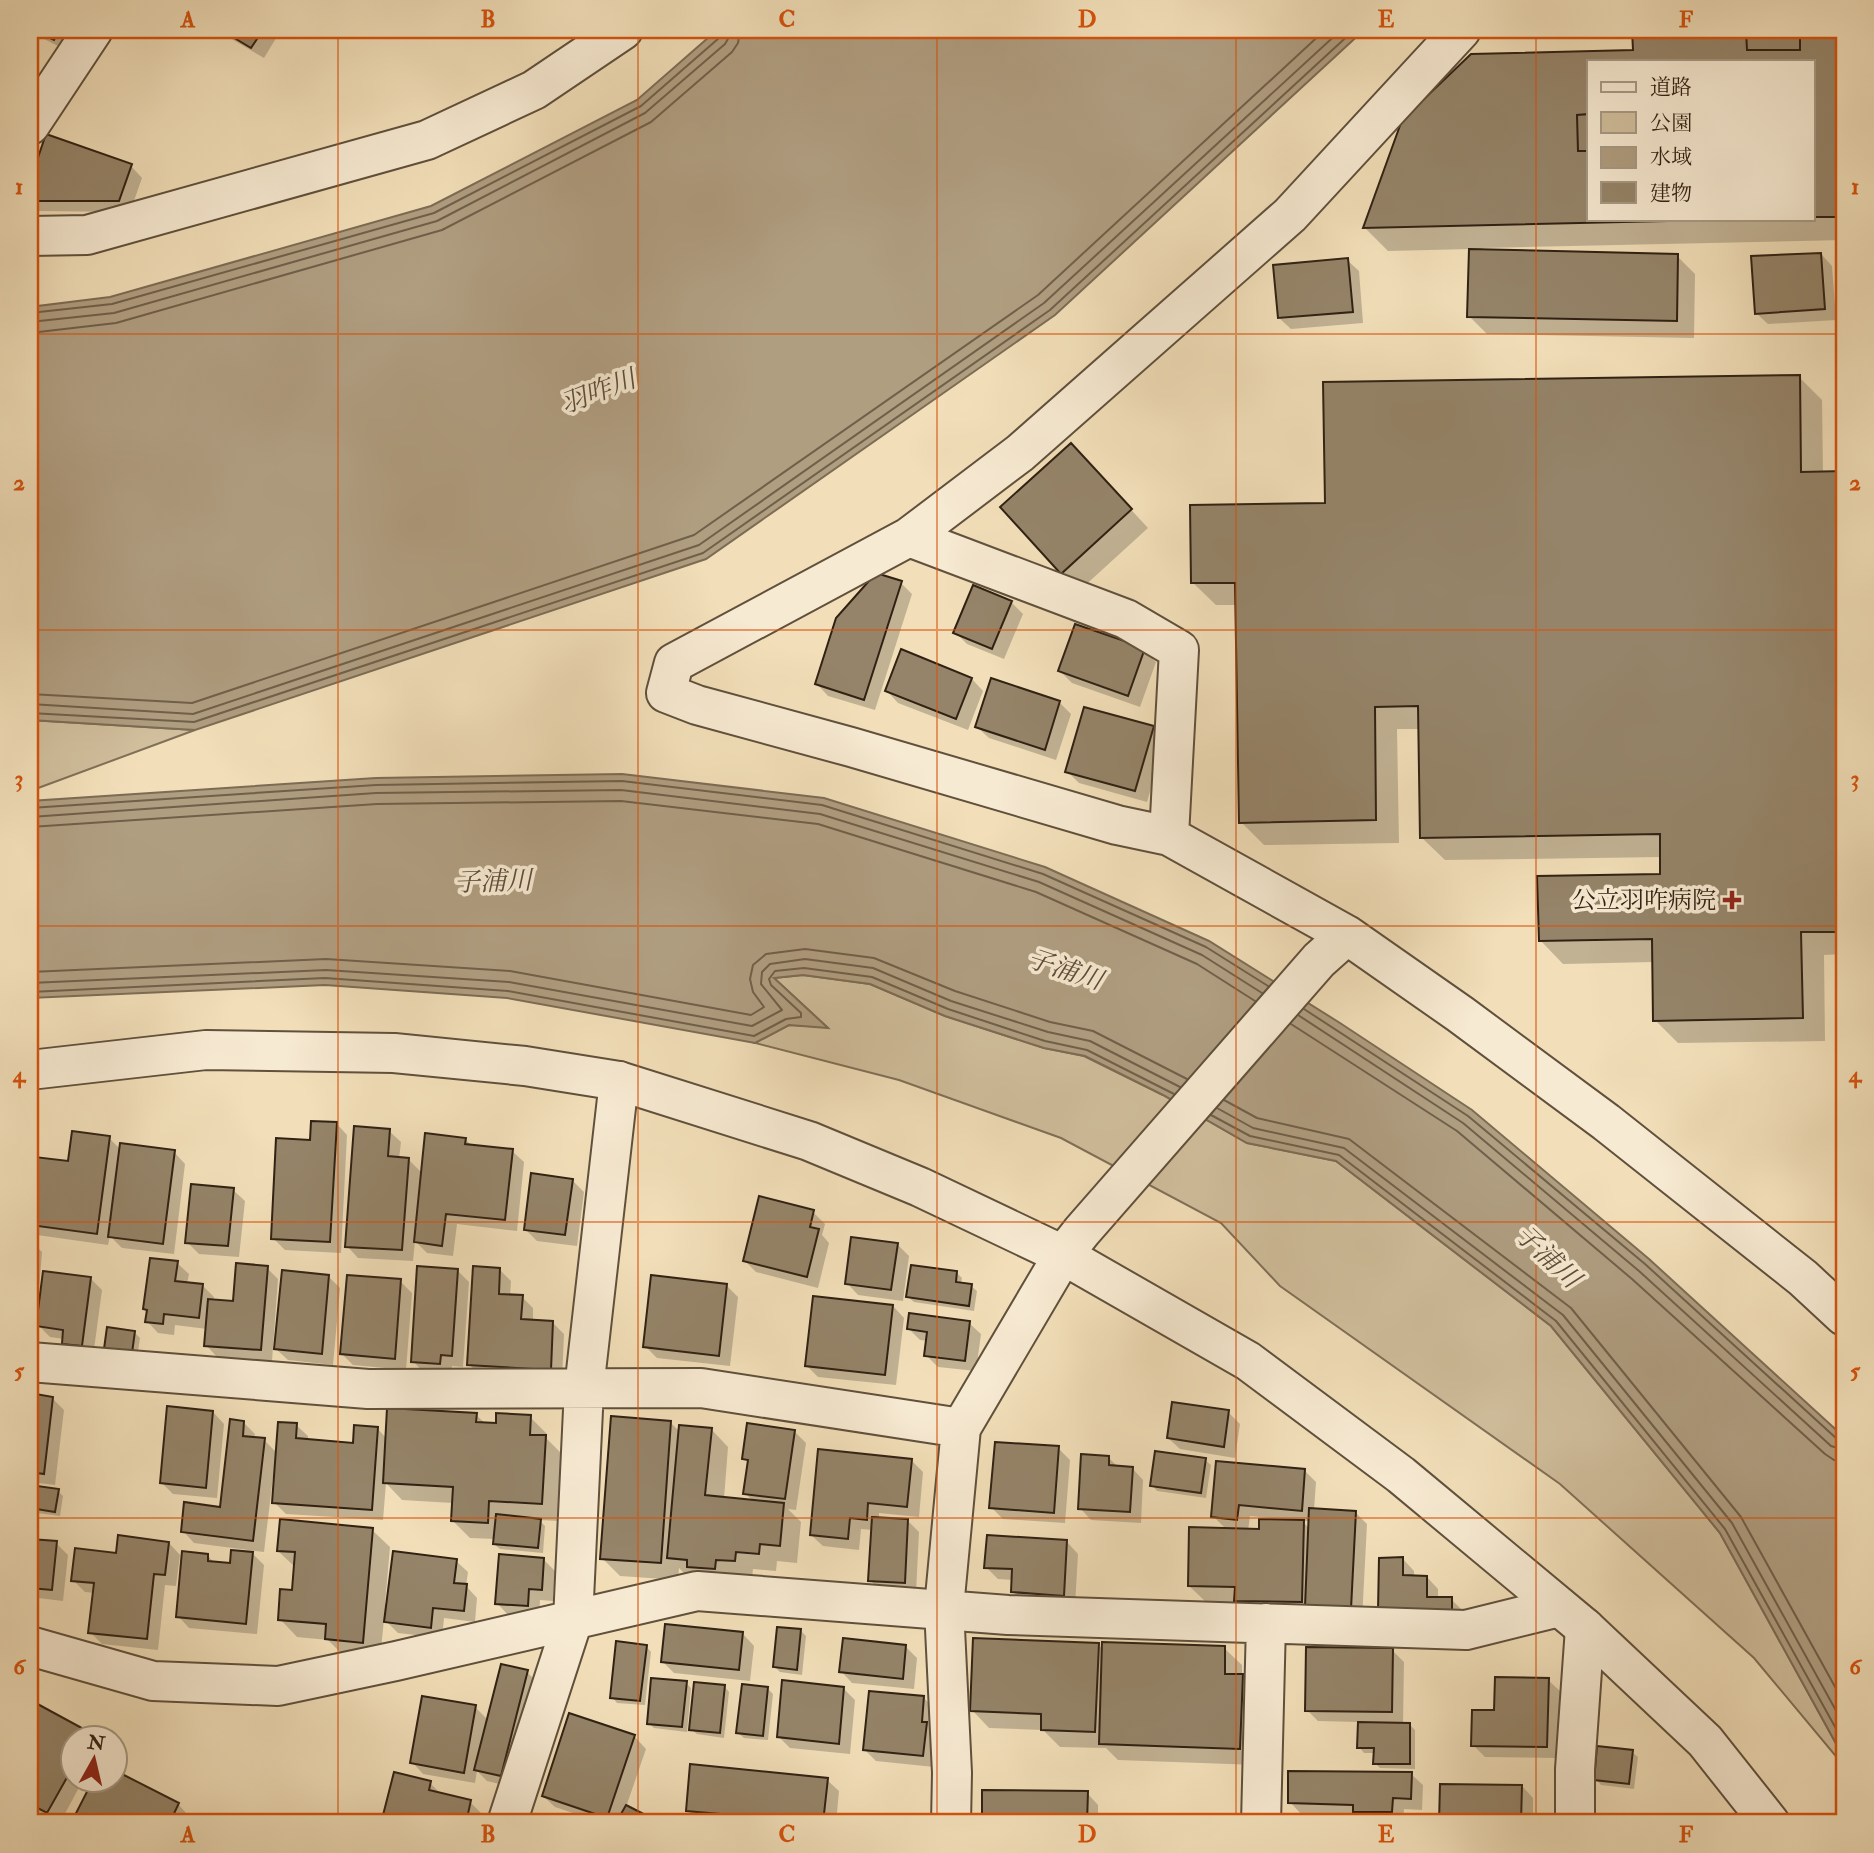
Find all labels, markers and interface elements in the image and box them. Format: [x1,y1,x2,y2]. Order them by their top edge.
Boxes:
text: A [180,5,196,34]
text: B [480,5,496,34]
text: C [779,5,795,34]
text: D [1078,5,1096,34]
text: E [1378,5,1395,34]
text: F [1679,5,1694,34]
legend [1587,60,1814,220]
text: 道路 [1650,74,1692,101]
text: 公園 [1650,110,1692,137]
text: 水域 [1650,144,1692,171]
text: 1 [15,172,23,201]
text: 1 [1851,172,1859,201]
text: 建物 [1650,180,1692,207]
water label: 羽咋川 [556,362,643,421]
text: 2 [13,468,25,497]
text: 2 [1849,468,1861,497]
text: 3 [15,764,23,793]
text: 3 [1851,764,1859,793]
water label: 子浦川 [453,865,536,899]
place label: 公立羽咋病院 [1572,885,1716,916]
marker: 公立羽咋病院 [1722,890,1742,910]
water label: 子浦川 [1023,943,1110,998]
text: 4 [12,1060,27,1089]
text: 4 [1848,1060,1863,1089]
water label: 子浦川 [1508,1218,1589,1297]
text: 5 [14,1356,25,1385]
text: 5 [1850,1356,1861,1385]
text: 6 [13,1652,27,1681]
text: 6 [1849,1652,1863,1681]
north arrow [60,1724,130,1794]
text: N [85,1730,107,1756]
text: A [180,1820,196,1849]
text: B [480,1820,496,1849]
text: C [779,1820,795,1849]
text: D [1078,1820,1096,1849]
text: E [1378,1820,1395,1849]
text: F [1679,1820,1694,1849]

